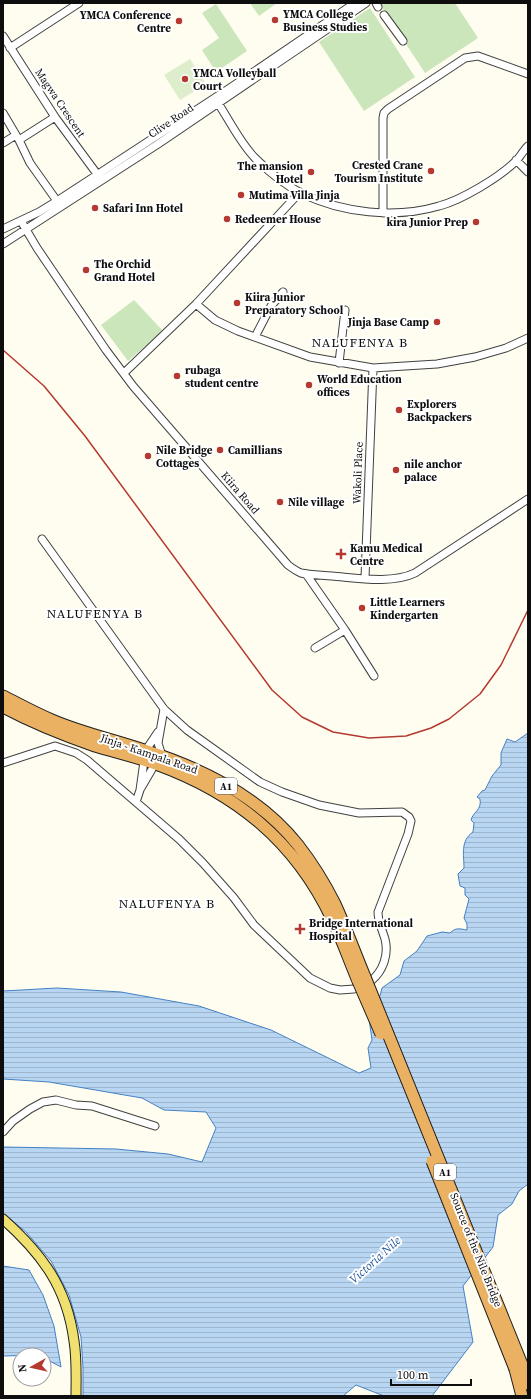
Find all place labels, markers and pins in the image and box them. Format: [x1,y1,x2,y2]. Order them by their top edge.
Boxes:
place label: YMCA College Business Studies [283,7,367,35]
place label: YMCA Conference Centre [80,8,171,36]
marker: YMCA College Business Studies [270,15,280,25]
marker: YMCA Conference Centre [174,16,184,26]
place label: YMCA Volleyball Court [193,66,277,94]
marker: YMCA Volleyball Court [180,74,190,84]
place label: Crested Crane Tourism Institute [334,158,423,186]
place label: The mansion Hotel [237,159,303,187]
marker: Crested Crane Tourism Institute [426,166,436,176]
marker: The mansion Hotel [306,167,316,177]
place label: Mutima Villa Jinja [249,188,340,203]
marker: Mutima Villa Jinja [236,190,246,200]
place label: Safari Inn Hotel [103,201,183,216]
marker: Safari Inn Hotel [90,203,100,213]
place label: Redeemer House [235,212,321,227]
marker: Redeemer House [222,214,232,224]
place label: kira Junior Prep [386,215,468,230]
marker: kira Junior Prep [471,217,481,227]
place label: The Orchid Grand Hotel [94,257,156,285]
marker: The Orchid Grand Hotel [81,265,91,275]
place label: Kiira Junior Preparatory School [245,290,344,318]
marker: Kiira Junior Preparatory School [232,298,242,308]
place label: Jinja Base Camp [347,315,429,330]
marker: Jinja Base Camp [432,317,442,327]
place label: rubaga student centre [185,363,259,391]
marker: rubaga student centre [172,371,182,381]
place label: World Education offices [317,372,402,400]
marker: World Education offices [304,380,314,390]
place label: Explorers Backpackers [407,397,472,425]
marker: Explorers Backpackers [394,405,404,415]
place label: Nile Bridge Cottages [156,443,213,471]
place label: Camillians [228,443,282,458]
marker: Camillians [215,445,225,455]
marker: Nile Bridge Cottages [143,451,153,461]
place label: nile anchor palace [404,457,463,485]
marker: nile anchor palace [391,465,401,475]
place label: Nile village [288,495,345,510]
marker: Nile village [275,497,285,507]
place label: Kamu Medical Centre [350,541,423,569]
marker: Kamu Medical Centre [335,548,347,560]
place label: Little Learners Kindergarten [370,595,445,623]
marker: Little Learners Kindergarten [357,603,367,613]
place label: Bridge International Hospital [309,916,413,944]
marker: Bridge International Hospital [294,923,306,935]

